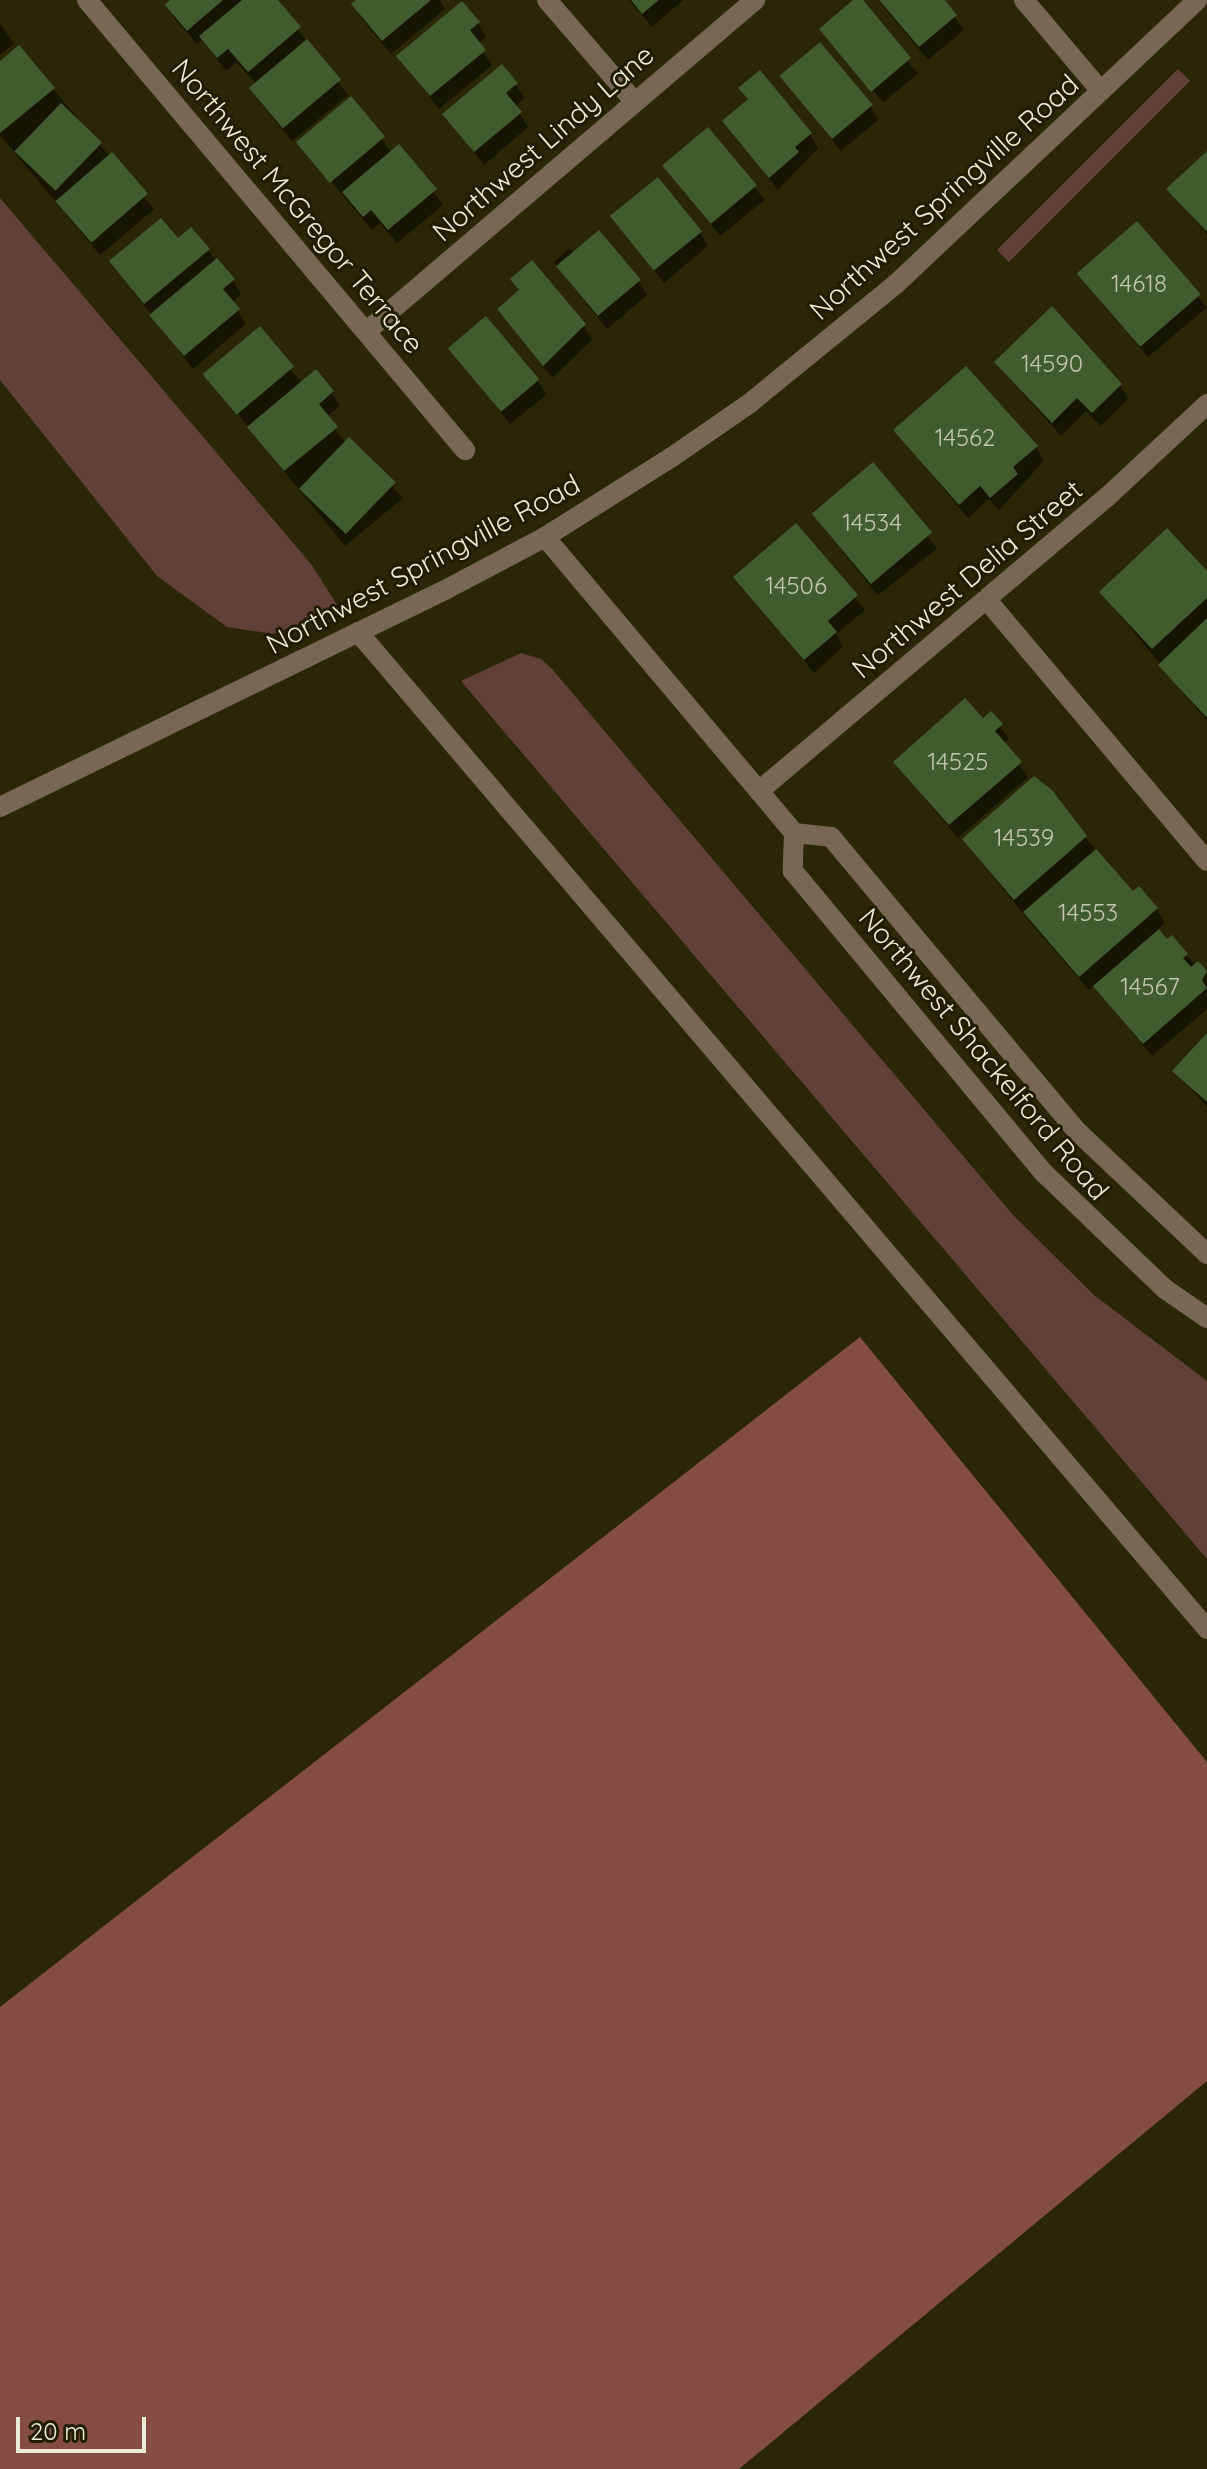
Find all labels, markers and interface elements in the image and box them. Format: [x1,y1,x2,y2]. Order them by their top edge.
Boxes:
street label: Northwest Lindy Lane [426,38,660,248]
street label: Northwest McGregor Terrace [165,52,431,360]
street label: Northwest Springville Road [803,67,1085,327]
house number: 14618 [1111,270,1167,298]
house number: 14590 [1021,350,1083,378]
house number: 14562 [935,424,995,452]
street label: Northwest Springville Road [261,467,585,661]
street label: Northwest Delia Street [845,473,1089,685]
house number: 14534 [842,509,902,537]
house number: 14506 [765,572,827,600]
house number: 14525 [928,748,988,776]
house number: 14539 [994,824,1054,852]
house number: 14553 [1058,899,1118,927]
street label: Northwest Shackelford Road [852,901,1116,1207]
house number: 14567 [1120,973,1180,1001]
scale bar [20,2401,150,2451]
text: 20 m [30,2416,86,2446]

